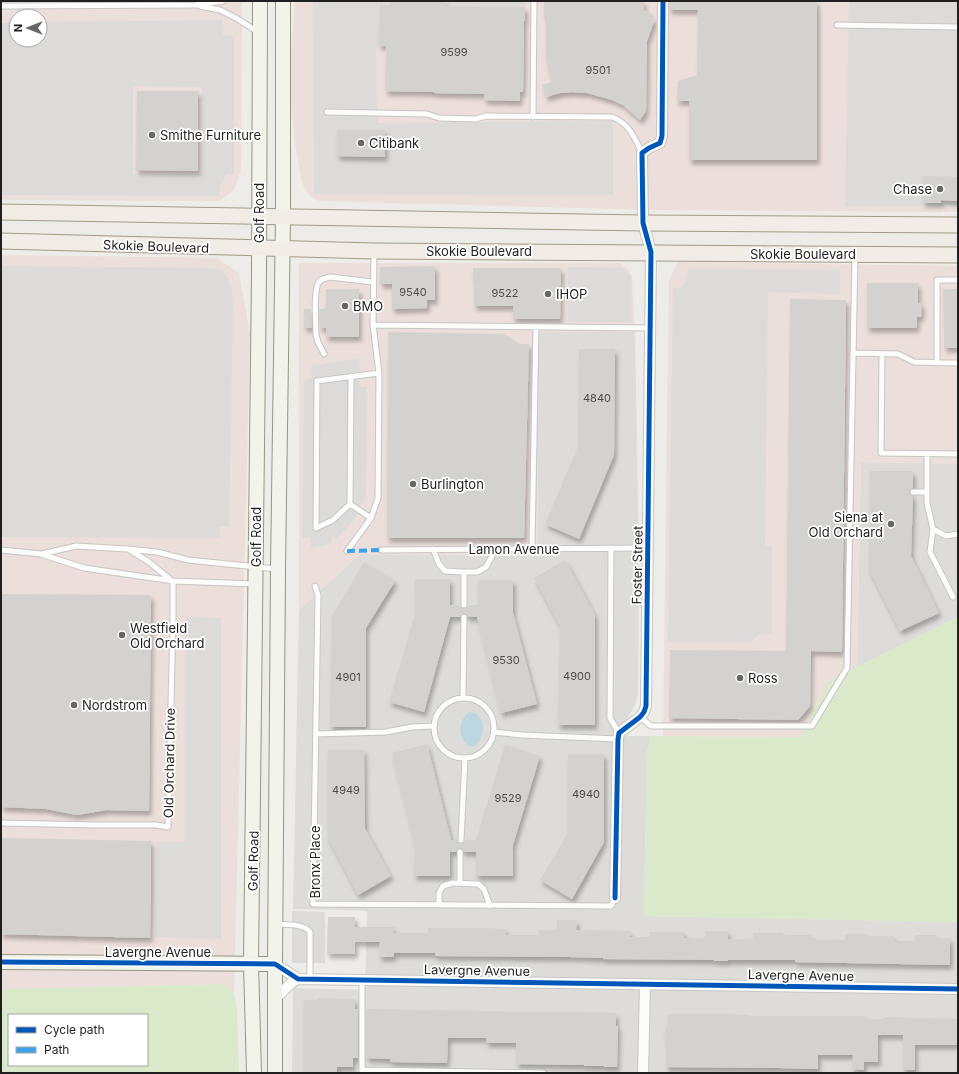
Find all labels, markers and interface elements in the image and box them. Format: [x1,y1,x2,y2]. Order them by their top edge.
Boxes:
north arrow [8,8,48,48]
text: N [11,24,25,32]
house number: 9599 [440,45,468,59]
house number: 9501 [586,63,610,77]
place label: Smithe Furniture [160,127,261,143]
marker: Smithe Furniture [147,130,157,140]
place label: Citibank [369,135,419,151]
marker: Citibank [356,138,366,148]
place label: Chase [893,181,932,197]
street label: Golf Road [251,183,267,243]
marker: Chase [935,184,945,194]
street label: Skokie Boulevard [103,236,209,256]
street label: Skokie Boulevard [426,243,532,259]
street label: Skokie Boulevard [750,246,856,262]
house number: 9540 [399,285,427,299]
house number: 9522 [492,286,518,300]
place label: IHOP [556,286,587,302]
marker: IHOP [543,289,553,299]
place label: BMO [353,298,383,314]
marker: BMO [340,301,350,311]
house number: 4840 [583,391,611,405]
place label: Burlington [421,476,484,492]
marker: Burlington [408,479,418,489]
street label: Golf Road [248,507,264,567]
place label: Siena at Old Orchard [809,509,883,540]
marker: Siena at Old Orchard [886,519,896,529]
street label: Foster Street [628,525,646,605]
street label: Lamon Avenue [469,541,559,557]
place label: Westfield Old Orchard [130,620,204,651]
marker: Westfield Old Orchard [117,630,127,640]
house number: 9530 [492,653,520,667]
house number: 4900 [563,669,591,683]
house number: 4901 [335,670,361,684]
place label: Ross [748,670,778,686]
marker: Ross [735,673,745,683]
place label: Nordstrom [82,697,147,713]
marker: Nordstrom [69,700,79,710]
street label: Old Orchard Drive [160,708,178,818]
house number: 4949 [332,783,360,797]
house number: 4940 [572,787,600,801]
house number: 9529 [494,791,522,805]
street label: Bronx Place [307,825,323,899]
street label: Golf Road [244,831,262,891]
street label: Lavergne Avenue [105,944,211,960]
street label: Lavergne Avenue [424,961,530,979]
street label: Lavergne Avenue [748,966,854,984]
legend [8,1014,148,1066]
text: Cycle path [44,1022,105,1037]
text: Path [44,1042,69,1057]

